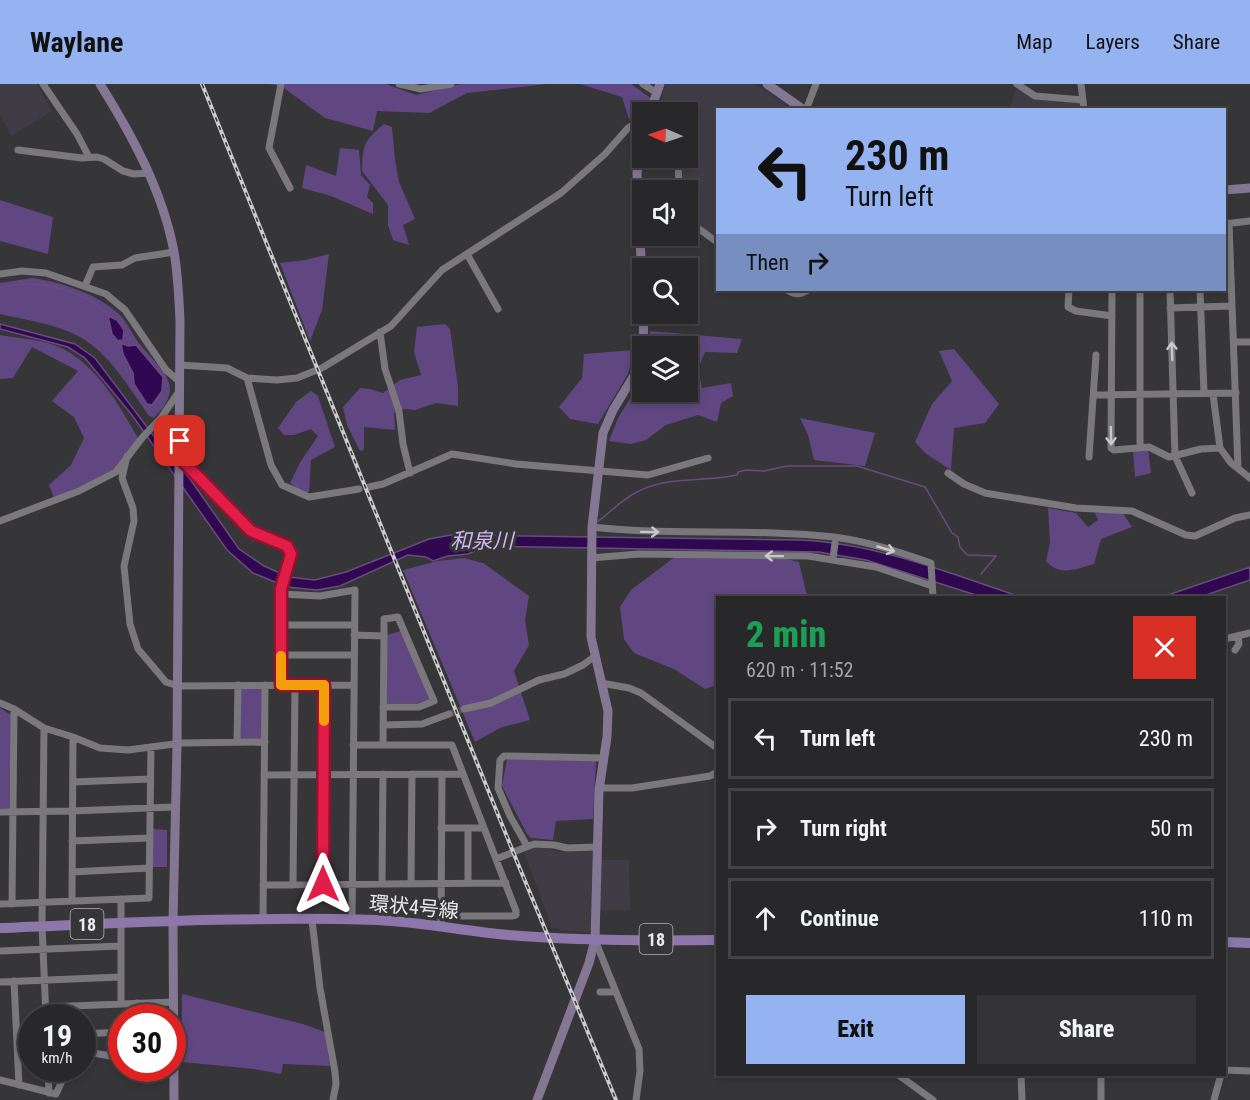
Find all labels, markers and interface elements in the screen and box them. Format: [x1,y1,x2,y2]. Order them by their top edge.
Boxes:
text: Waylane [30,26,123,59]
text: Map [1016,30,1053,54]
text: Layers [1086,30,1140,54]
text: Share [1173,30,1220,54]
north arrow [632,102,698,168]
map controls [632,102,698,402]
text: 230 m [845,131,950,180]
icon: left [746,132,824,210]
button: sound [632,180,698,246]
text: Turn left [845,181,934,213]
icon: right [801,246,834,279]
text: Then [746,250,789,275]
button: search [632,258,698,324]
button: layers [632,336,698,402]
one-way arrow [1166,341,1177,361]
pin [154,415,205,466]
icon: arrive [163,424,196,457]
one-way arrow [1105,426,1117,446]
one-way arrow [640,526,660,538]
water label: 和泉川 [451,529,515,553]
one-way arrow [876,544,895,555]
one-way arrow [765,550,785,562]
text: 2 min [746,614,826,656]
button: close [1133,616,1196,679]
text: 620 m · 11:52 [746,658,853,682]
icon: left [749,722,782,755]
text: Turn left [800,726,875,751]
text: 230 m [1139,726,1193,751]
icon: right [749,812,782,845]
text: Turn right [800,816,887,841]
text: 50 m [1150,816,1193,841]
position arrow [291,852,355,916]
street label: 環状4号線 [368,891,460,923]
icon: ahead [749,902,782,935]
text: Continue [800,906,879,931]
text: 110 m [1139,906,1193,931]
road number: 18 [70,909,104,939]
road number: 18 [640,924,672,954]
button: Exit [746,995,965,1064]
button: Share [977,995,1196,1064]
speed limit sign: 30 [108,1004,186,1082]
text: 19 [42,1018,72,1053]
text: km/h [42,1049,72,1067]

